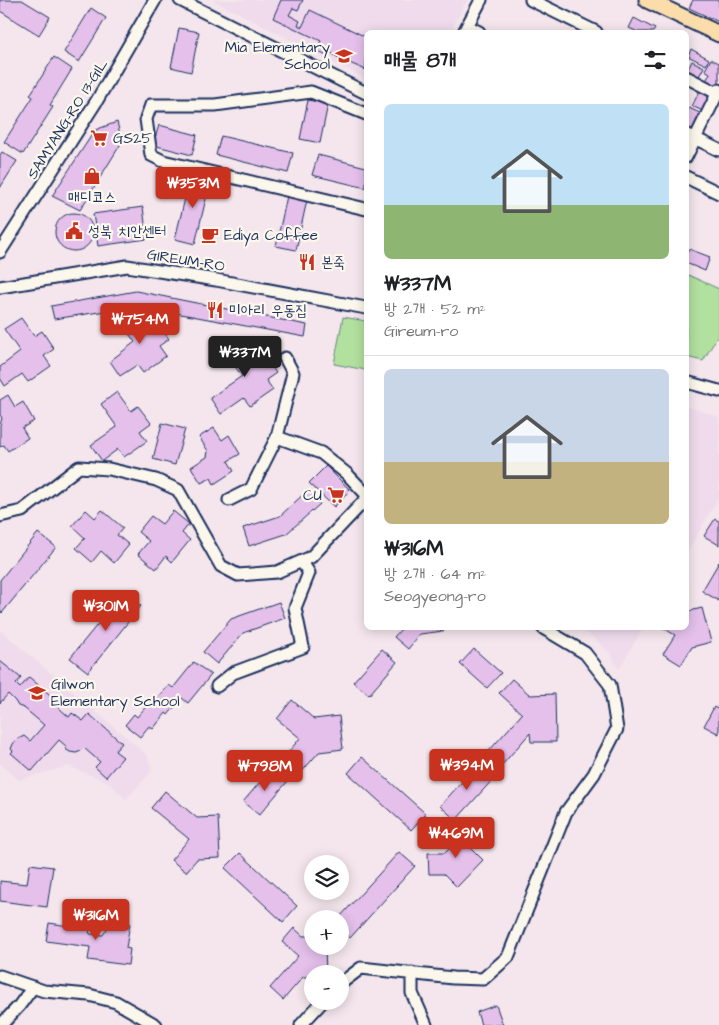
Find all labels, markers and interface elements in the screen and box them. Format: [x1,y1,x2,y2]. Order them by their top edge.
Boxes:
place label: Mia Elementary School [225,37,330,75]
school or university icon: Mia Elementary School [334,46,354,66]
text: 매물 8개 [384,46,457,75]
icon: filters [641,46,669,74]
street label: SAMYANG-RO 13-GIL [22,55,113,183]
supermarket icon: GS25 [89,128,109,148]
place label: GS25 [113,128,153,149]
icon: home [482,136,572,226]
shop icon: 매디코스 [82,166,102,186]
pin: ₩353M [158,166,228,209]
text: ₩353M [167,172,219,194]
place label: 매디코스 [68,187,116,208]
public building icon: 성북 치안센터 [64,221,84,241]
place label: 성북 치안센터 [88,221,166,242]
cafe icon: Ediya Coffee [200,225,220,245]
place label: Ediya Coffee [224,225,318,247]
street label: GIREUM-RO [146,244,226,277]
restaurant icon: 본죽 [297,252,317,272]
place label: 본죽 [321,252,345,273]
text: ₩337M [384,269,451,298]
text: 방 2개 · 52 m² [384,298,486,320]
restaurant icon: 미아리 우동집 [205,300,225,320]
place label: 미아리 우동집 [229,300,307,321]
pin: ₩754M [105,302,175,345]
text: ₩754M [111,308,169,330]
text: Gireum-ro [384,320,458,342]
pin: ₩337M [210,336,280,378]
text: ₩337M [219,341,271,363]
icon: home [482,402,572,492]
place label: CU [303,485,322,506]
supermarket icon: CU [326,485,346,505]
text: ₩316M [384,534,444,563]
text: 방 2개 · 64 m² [384,563,486,585]
text: Seogyeong-ro [384,585,486,607]
pin: ₩301M [71,590,141,632]
text: ₩301M [83,595,129,617]
place label: Gilwon Elementary School [51,674,180,713]
school or university icon: Gilwon Elementary School [27,683,47,703]
pin: ₩394M [432,748,502,791]
pin: ₩798M [230,750,300,792]
text: ₩394M [440,754,494,776]
text: ₩798M [238,755,292,777]
pin: ₩469M [421,816,491,859]
text: ₩469M [428,822,484,844]
map controls [304,855,349,1010]
button: layers [304,855,349,900]
pin: ₩316M [61,898,131,941]
text: ₩316M [73,904,119,926]
button: + [304,910,349,955]
button: − [304,965,349,1010]

